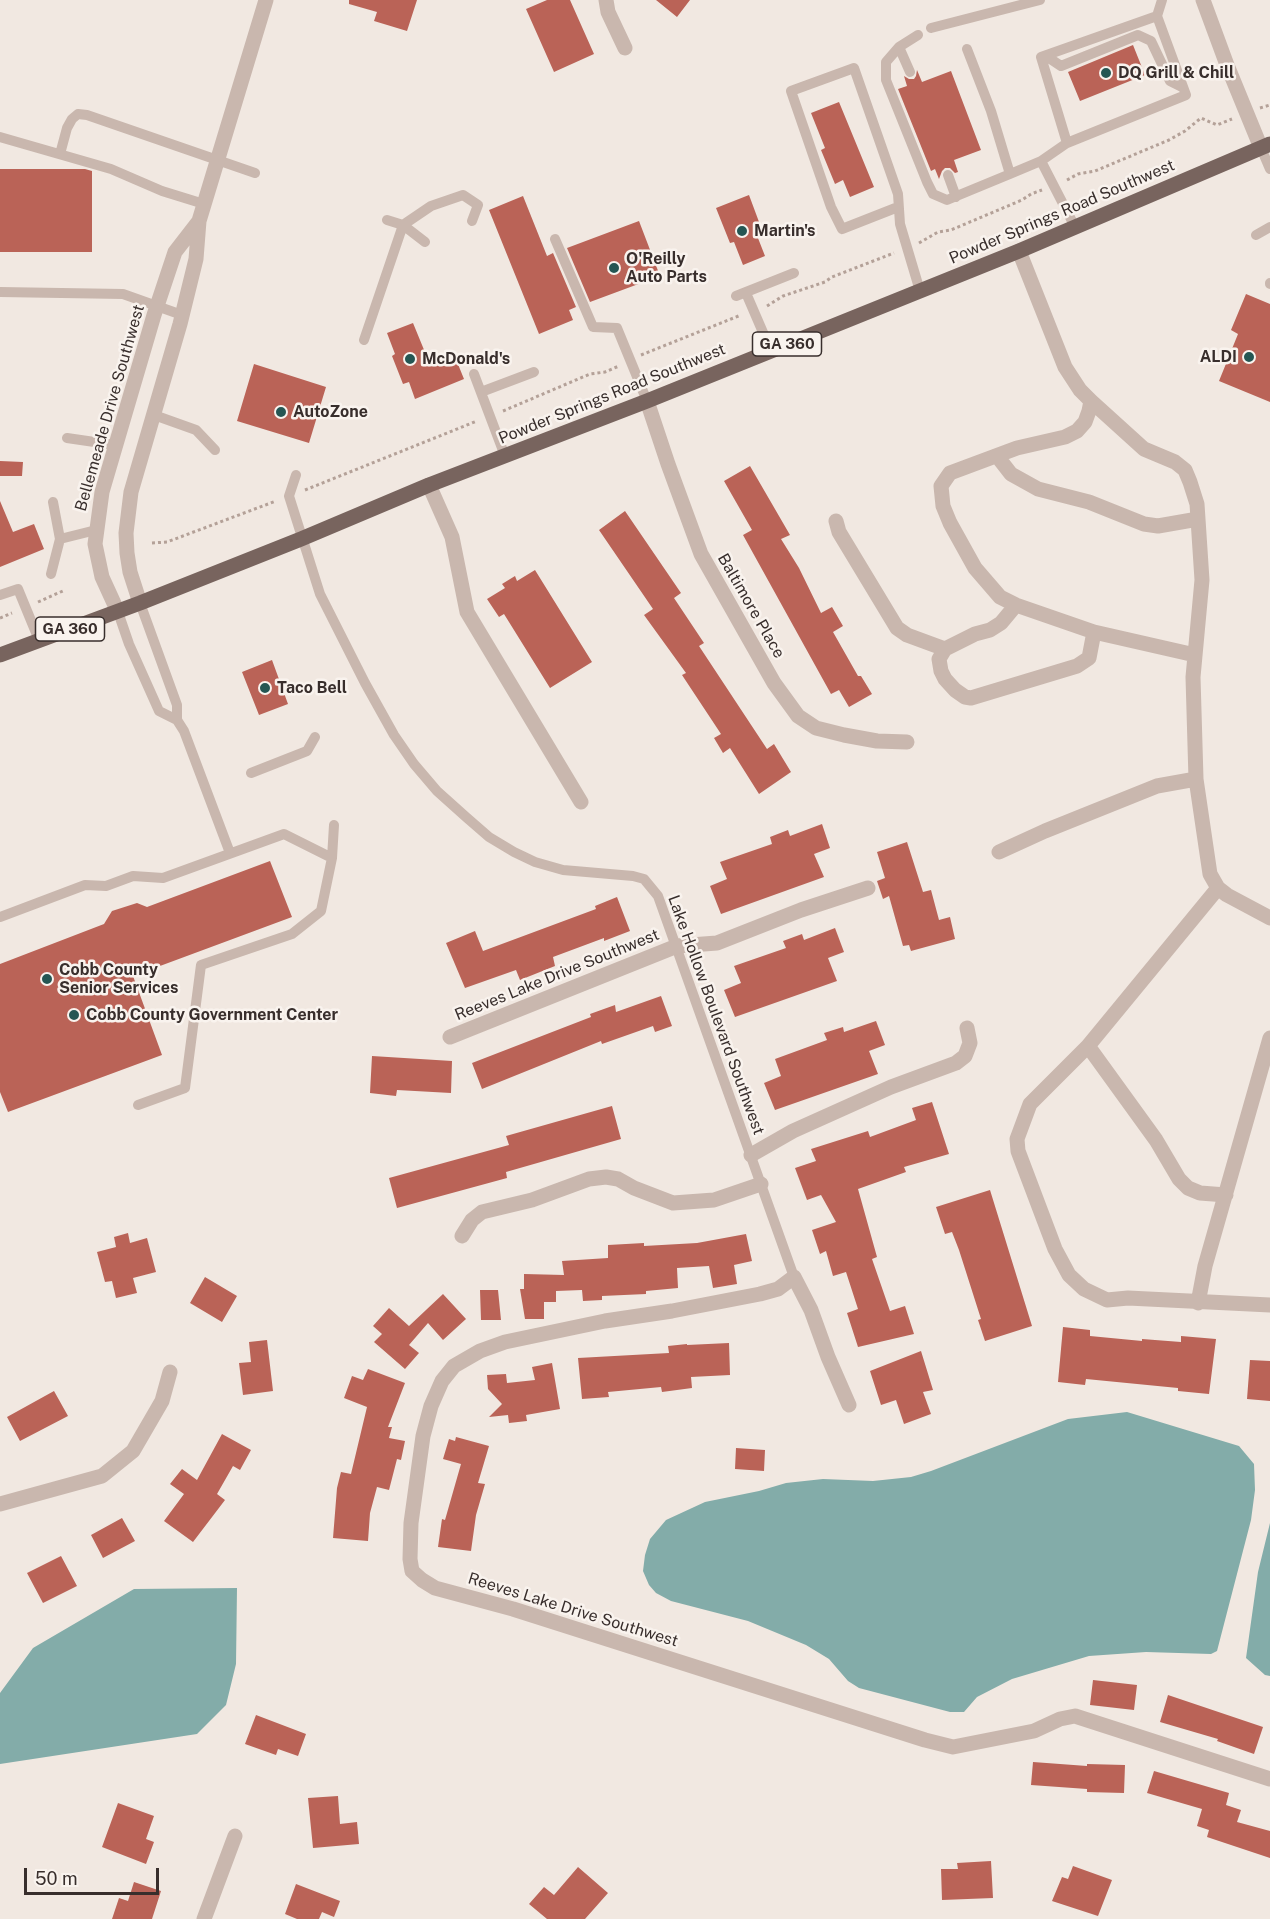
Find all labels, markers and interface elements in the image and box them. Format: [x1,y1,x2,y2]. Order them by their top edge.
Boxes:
place label: DQ Grill & Chill [1118,63,1234,83]
marker: DQ Grill & Chill [1099,66,1113,80]
street label: Powder Springs Road Southwest [946,156,1178,268]
place label: Martin's [754,221,815,241]
marker: Martin's [735,224,749,238]
place label: O'Reilly Auto Parts [626,249,707,287]
marker: O'Reilly Auto Parts [607,261,621,275]
street label: Bellemeade Drive Southwest [71,303,149,513]
road number: GA 360 [752,332,822,356]
street label: Powder Springs Road Southwest [496,340,728,448]
place label: ALDI [1200,347,1237,367]
place label: McDonald's [422,349,510,369]
marker: ALDI [1242,350,1256,364]
marker: McDonald's [403,352,417,366]
place label: AutoZone [293,402,368,422]
marker: AutoZone [274,405,288,419]
street label: Baltimore Place [713,550,789,662]
road number: GA 360 [36,617,104,641]
place label: Taco Bell [277,678,347,698]
marker: Taco Bell [258,681,272,695]
street label: Lake Hollow Boulevard Southwest [664,893,768,1137]
street label: Reeves Lake Drive Southwest [452,925,662,1025]
place label: Cobb County Senior Services [59,960,178,998]
marker: Cobb County Senior Services [40,972,54,986]
place label: Cobb County Government Center [86,1005,338,1025]
marker: Cobb County Government Center [67,1008,81,1022]
street label: Reeves Lake Drive Southwest [466,1569,680,1651]
scale bar [27,1856,162,1894]
text: 50 m [35,1868,78,1889]

